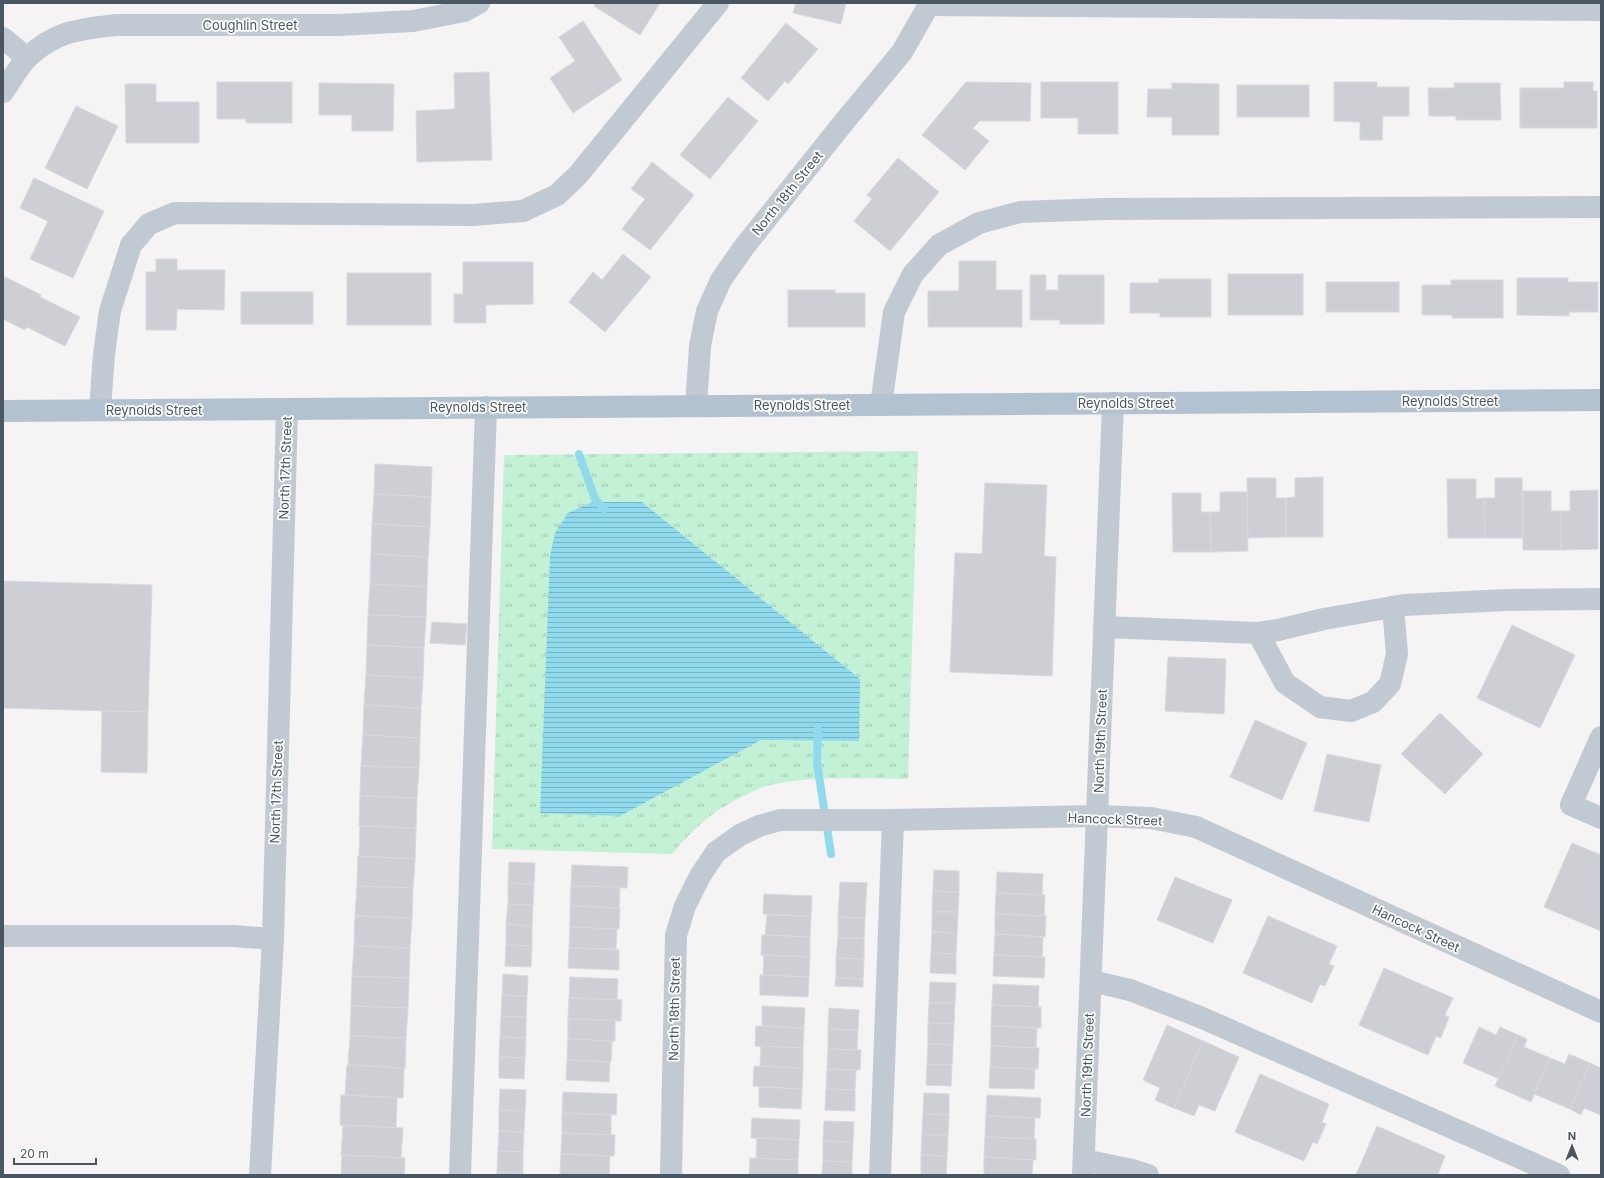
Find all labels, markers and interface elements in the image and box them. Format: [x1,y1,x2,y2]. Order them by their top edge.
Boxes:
street label: Coughlin Street [203,17,297,33]
street label: North 18th Street [748,148,826,238]
street label: Reynolds Street [1402,393,1498,409]
street label: Reynolds Street [1078,395,1174,411]
street label: Reynolds Street [754,397,850,413]
street label: Reynolds Street [430,399,526,415]
street label: Reynolds Street [106,402,202,418]
street label: North 17th Street [275,416,295,520]
street label: North 19th Street [1090,689,1110,793]
street label: North 17th Street [266,740,286,844]
street label: Hancock Street [1067,809,1163,829]
street label: Hancock Street [1370,901,1462,955]
street label: North 18th Street [665,957,683,1061]
street label: North 19th Street [1077,1013,1097,1117]
north arrow [1552,1126,1592,1166]
text: N [1568,1129,1576,1143]
scale bar [14,1140,96,1166]
text: 20 m [20,1146,49,1161]

